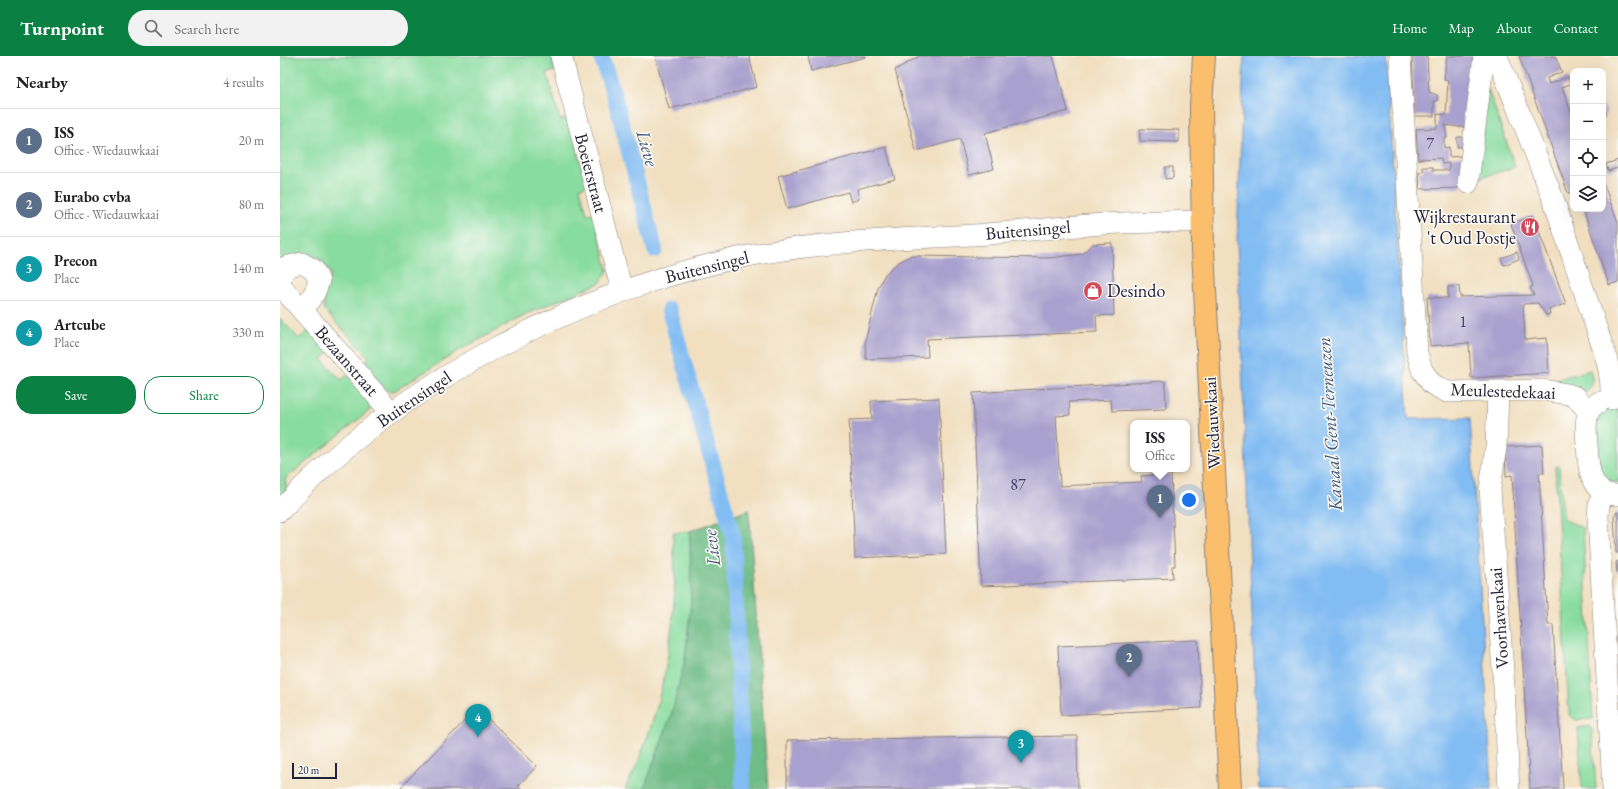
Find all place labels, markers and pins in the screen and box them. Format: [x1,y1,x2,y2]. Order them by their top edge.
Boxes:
place label: Wijkrestaurant 't Oud Postje [1413,205,1516,249]
restaurant icon: Wijkrestaurant 't Oud Postje [1519,216,1541,238]
place label: Desindo [1107,279,1165,302]
shop icon: Desindo [1082,280,1104,302]
pin: 1 [1147,485,1173,518]
pin: 2 [1116,644,1142,677]
pin: 4 [465,704,491,737]
pin: 3 [1008,730,1034,763]

